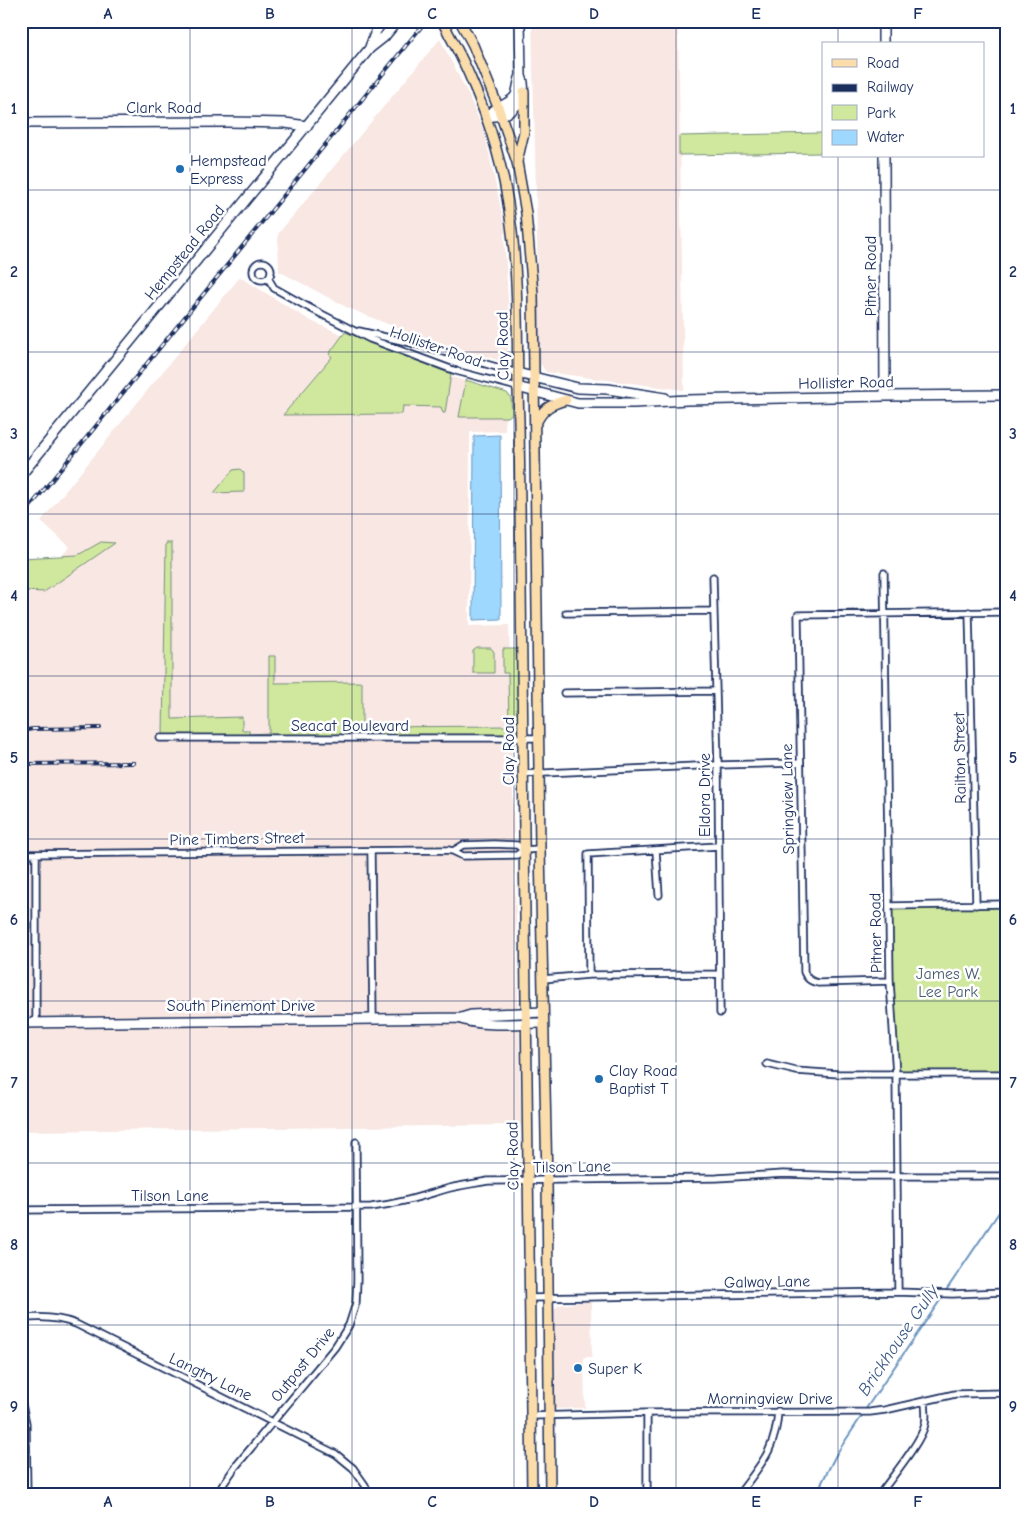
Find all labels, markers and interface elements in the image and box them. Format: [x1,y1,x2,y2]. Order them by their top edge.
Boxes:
text: A [104,5,113,23]
text: B [265,5,275,23]
text: C [427,5,437,23]
text: D [589,5,599,23]
text: E [751,5,761,23]
text: F [913,5,923,23]
legend [822,42,984,158]
text: Road [867,54,899,72]
text: Railway [867,78,914,96]
street label: Clark Road [126,99,202,117]
text: 1 [11,100,17,118]
text: 1 [1010,100,1016,118]
text: Park [867,104,896,122]
text: Water [867,128,904,146]
place label: Hempstead Express [190,152,267,188]
marker: Hempstead Express [174,163,186,175]
street label: Hempstead Road [141,202,228,304]
street label: Pitner Road [862,236,880,316]
text: 2 [10,263,18,281]
text: 2 [1009,263,1017,281]
street label: Clay Road [493,312,513,380]
street label: Hollister Road [387,323,484,371]
street label: Hollister Road [798,373,894,393]
text: 3 [10,425,18,443]
text: 3 [1009,425,1017,443]
text: 4 [10,587,18,605]
text: 4 [1009,587,1017,605]
street label: Railton Street [950,712,970,804]
street label: Seacat Boulevard [291,717,409,735]
street label: Clay Road [500,717,518,785]
street label: Springview Lane [778,743,798,855]
text: 5 [10,749,18,767]
text: 5 [1009,749,1017,767]
street label: Eldora Drive [696,753,714,837]
street label: Pine Timbers Street [169,829,305,849]
street label: Pitner Road [866,893,886,973]
text: 6 [10,911,18,929]
text: 6 [1009,911,1017,929]
park label: James W. Lee Park [916,965,980,1001]
street label: South Pinemont Drive [167,997,315,1015]
place label: Clay Road Baptist T [609,1062,678,1098]
marker: Clay Road Baptist T [593,1073,605,1085]
text: 7 [10,1074,18,1092]
text: 7 [1009,1074,1017,1092]
street label: Clay Road [503,1122,523,1190]
street label: Tilson Lane [533,1157,611,1177]
street label: Tilson Lane [131,1187,209,1205]
text: 8 [10,1236,18,1254]
text: 8 [1009,1236,1017,1254]
street label: Galway Lane [724,1272,810,1292]
water label: Brickhouse Gully [854,1280,944,1400]
street label: Outpost Drive [267,1324,338,1406]
street label: Langtry Lane [166,1349,255,1405]
place label: Super K [588,1360,642,1378]
marker: Super K [572,1362,584,1374]
street label: Morningview Drive [707,1390,833,1408]
text: 9 [10,1398,18,1416]
text: 9 [1009,1398,1017,1416]
text: A [104,1493,113,1511]
text: B [265,1493,275,1511]
text: C [427,1493,437,1511]
text: D [589,1493,599,1511]
text: E [751,1493,761,1511]
text: F [913,1493,923,1511]

